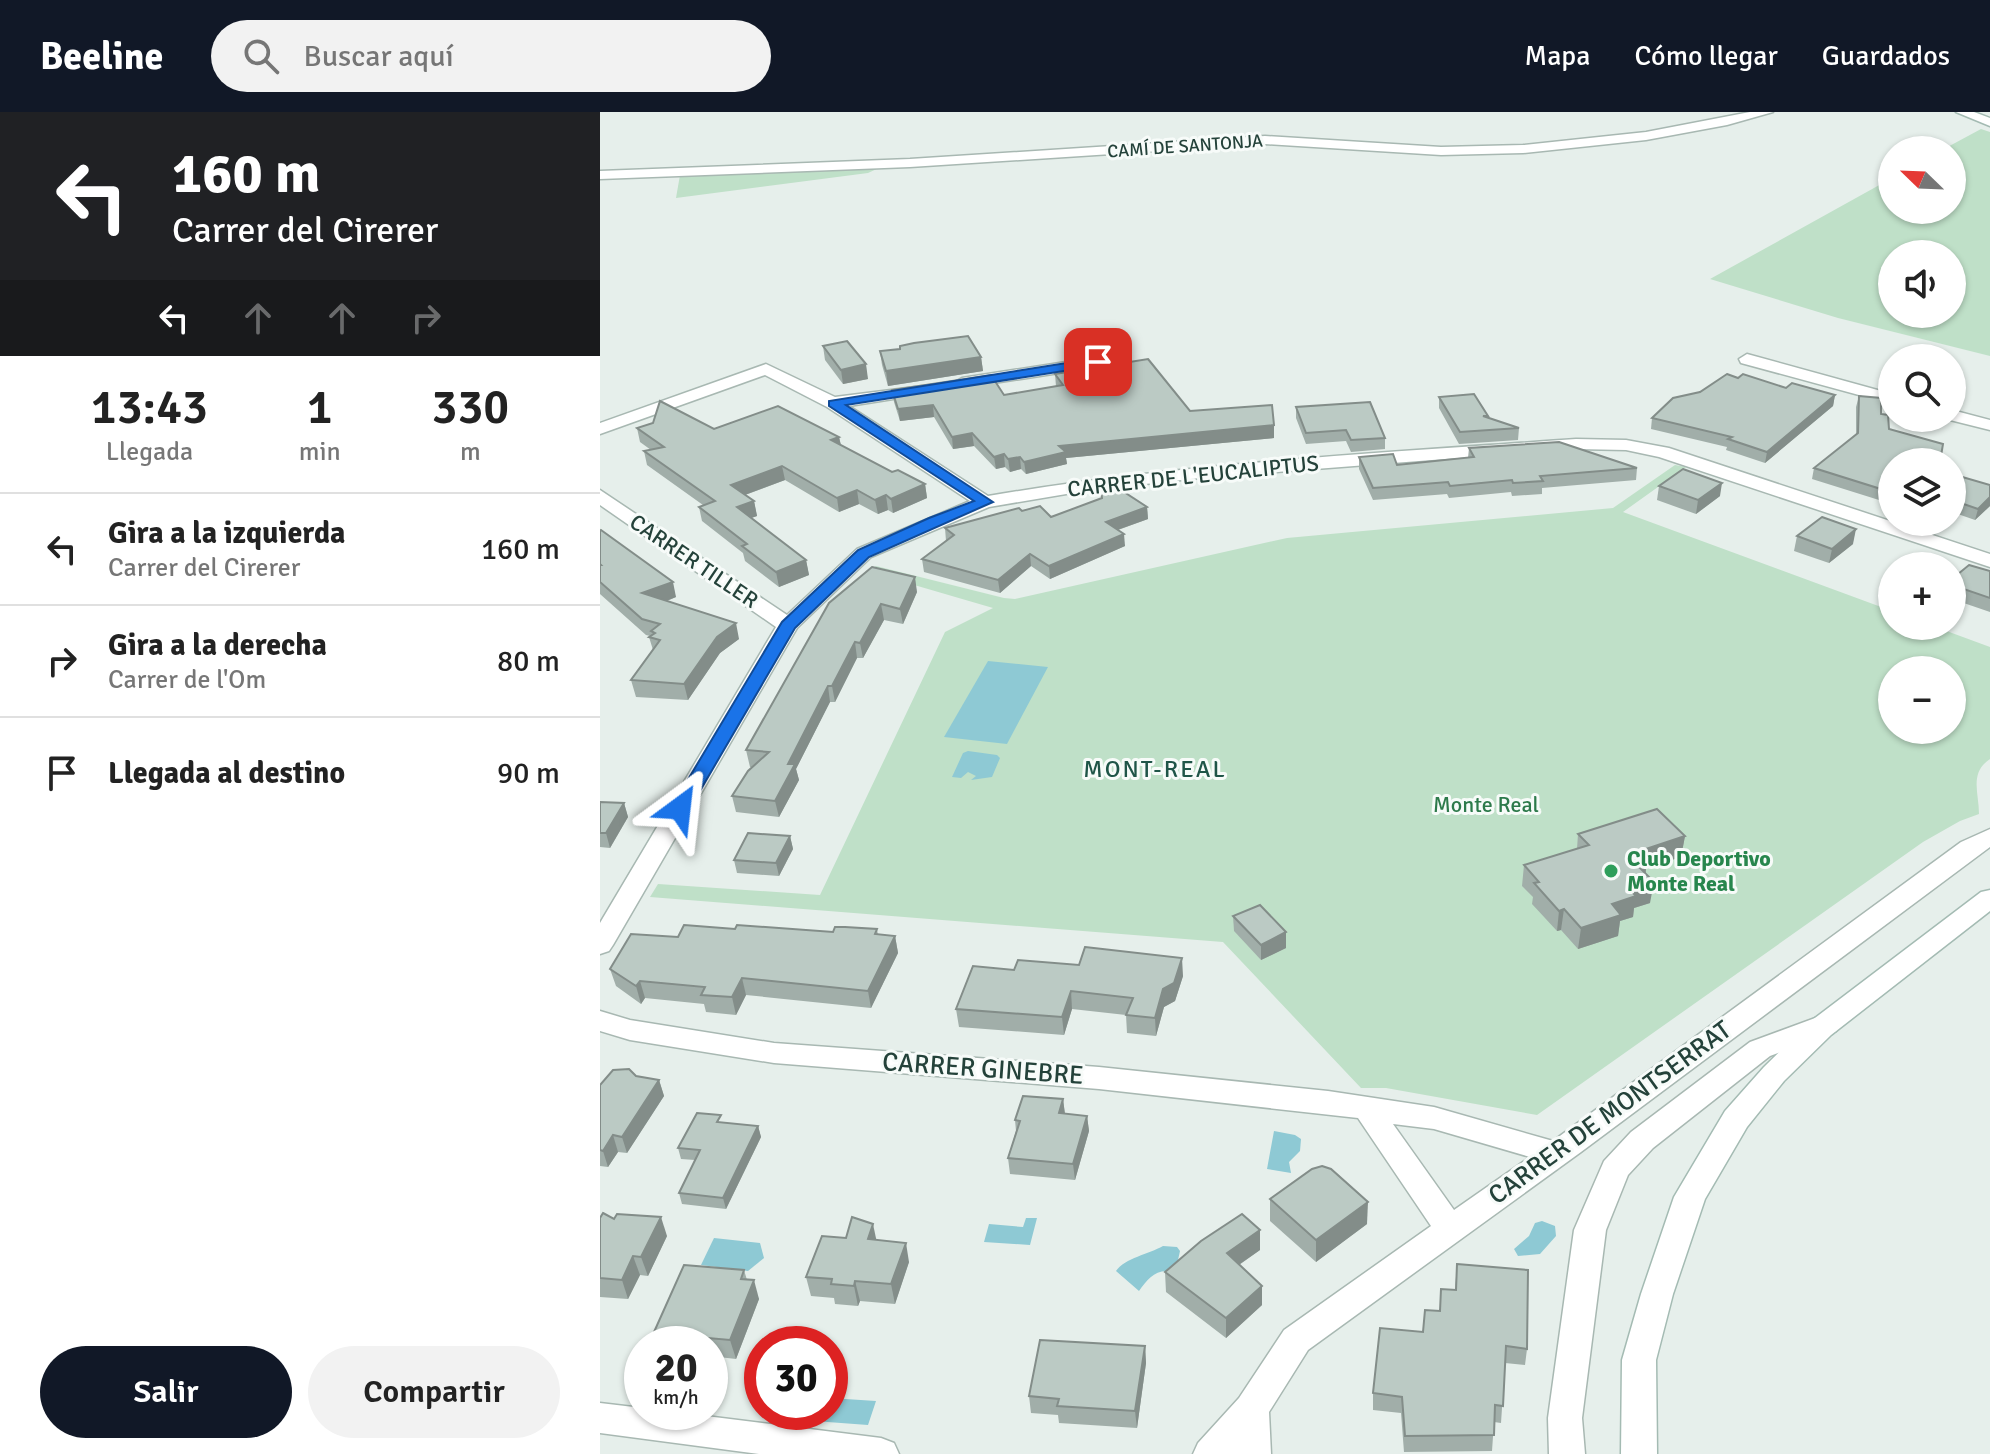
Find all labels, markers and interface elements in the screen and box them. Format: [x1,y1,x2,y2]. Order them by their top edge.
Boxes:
search box [211,20,771,92]
text: Beeline [40,33,163,80]
icon: search [239,34,283,78]
text: Buscar aquí [303,38,454,75]
text: Mapa [1525,39,1590,73]
text: Cómo llegar [1634,39,1778,73]
text: Guardados [1822,39,1950,73]
street label: CAMÍ DE SANTONJA [1106,130,1264,162]
north arrow [1878,136,1966,224]
map controls [1878,136,1966,744]
text: 160 m [172,139,320,208]
icon: left [40,144,144,248]
text: Carrer del Cirerer [172,208,438,253]
button: sound [1878,240,1966,328]
icon: left [152,296,196,340]
icon: ahead [236,296,280,340]
icon: ahead [320,296,364,340]
icon: right [404,296,448,340]
pin [1064,328,1132,396]
icon: arrive [1076,340,1120,384]
button: search [1878,344,1966,432]
text: 13:43 [91,378,208,437]
text: 1 [307,378,333,437]
text: 330 [431,378,509,437]
text: Llegada [106,436,193,468]
text: min [299,436,341,468]
text: m [460,436,481,468]
button: layers [1878,448,1966,536]
street label: CARRER DE L'EUCALIPTUS [1066,449,1320,503]
street label: CARRER TILLER [625,508,763,614]
text: Gira a la izquierda [108,515,345,552]
icon: left [40,527,84,571]
text: 160 m [481,531,560,568]
text: Carrer del Cirerer [108,552,300,584]
button: + [1878,552,1966,640]
text: Gira a la derecha [108,627,327,664]
icon: right [40,639,84,683]
text: 80 m [497,643,560,680]
button: − [1878,656,1966,744]
text: Carrer de l'Om [108,664,266,696]
icon: arrive [40,751,84,795]
district label: MONT-REAL [1083,754,1227,784]
text: Llegada al destino [108,755,345,792]
text: 90 m [497,755,560,792]
position arrow [638,766,722,850]
park label: Monte Real [1433,791,1539,818]
place label: Club Deportivo Monte Real [1627,845,1771,897]
marker: Club Deportivo Monte Real [1602,862,1620,880]
street label: CARRER DE MONTSERRAT [1482,1014,1738,1212]
street label: CARRER GINEBRE [881,1046,1085,1092]
speed limit sign: 30 [744,1326,848,1430]
text: 20 [654,1343,698,1393]
button: Salir [40,1346,292,1438]
button: Compartir [308,1346,560,1438]
text: km/h [653,1385,699,1410]

